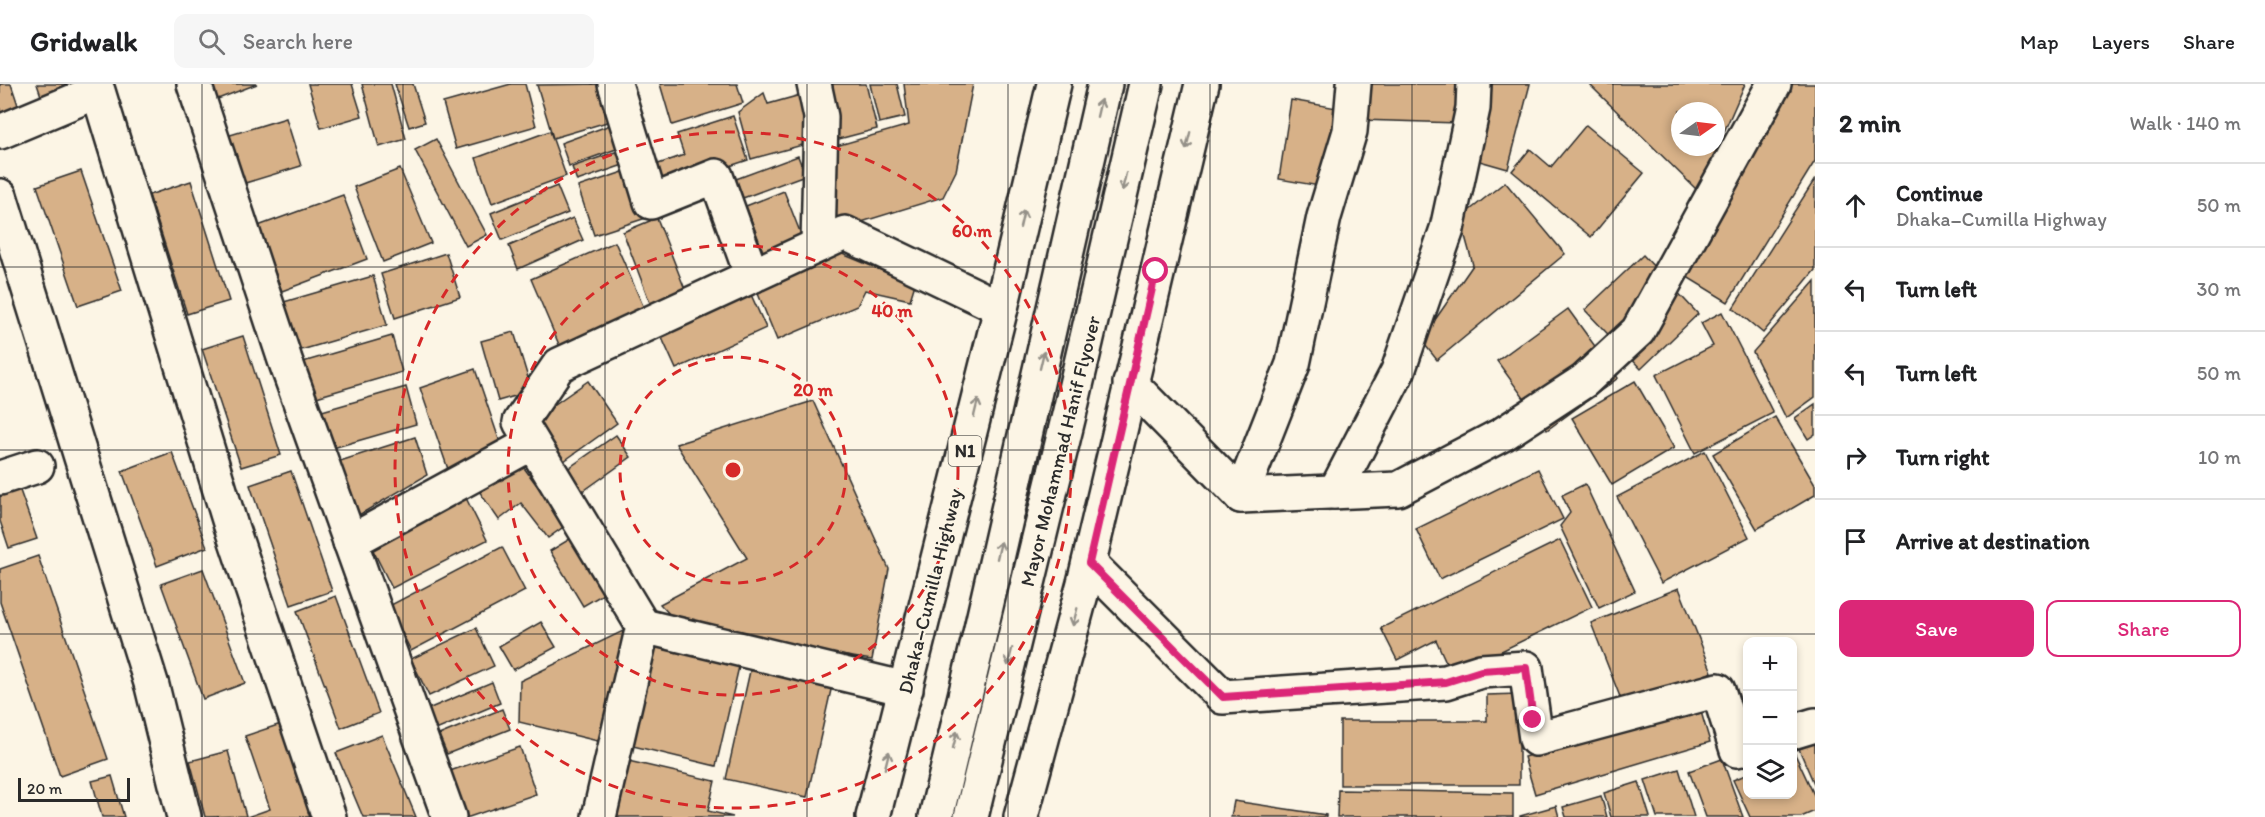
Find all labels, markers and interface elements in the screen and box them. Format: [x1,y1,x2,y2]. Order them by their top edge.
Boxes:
search box [174,14,594,68]
text: Gridwalk [30,24,138,58]
icon: search [195,25,228,58]
text: Search here [243,28,353,55]
text: Map [2020,29,2059,54]
text: Layers [2092,29,2150,54]
text: Share [2183,29,2235,54]
one-way arrow [1094,99,1106,118]
north arrow [1671,102,1725,156]
text: 2 min [1839,107,1901,139]
text: Walk · 140 m [2130,111,2241,135]
one-way arrow [1182,131,1194,150]
one-way arrow [1117,172,1129,191]
text: Continue [1896,180,1983,207]
icon: ahead [1839,189,1872,222]
text: 50 m [2197,193,2241,217]
text: Dhaka–Cumilla Highway [1896,207,2107,231]
one-way arrow [1017,210,1028,229]
text: 60 m [952,220,993,242]
route start [1142,257,1168,283]
icon: left [1839,273,1872,306]
text: Turn left [1896,276,1977,303]
text: 30 m [2196,277,2241,301]
text: 40 m [871,300,913,322]
street label: Mayor Mohammad Hanif Flyover [1015,313,1105,589]
one-way arrow [1037,350,1049,369]
icon: left [1839,357,1872,390]
text: Turn left [1896,360,1977,387]
text: 50 m [2197,361,2241,385]
text: 20 m [793,379,834,401]
one-way arrow [970,399,982,418]
road number: N1 [948,436,982,466]
icon: right [1839,441,1872,474]
text: Turn right [1896,444,1990,471]
text: 10 m [2198,445,2241,469]
centre of rings [723,460,743,480]
street label: Dhaka–Cumilla Highway [893,485,967,696]
icon: arrive [1839,525,1872,558]
text: Arrive at destination [1896,528,2090,555]
one-way arrow [994,541,1005,560]
button: Save [1839,600,2034,657]
button: Share [2046,600,2241,657]
one-way arrow [1069,607,1081,626]
map controls [1743,637,1797,799]
button: + [1743,637,1797,691]
one-way arrow [1003,648,1015,667]
button: − [1743,691,1797,745]
route end [1519,706,1545,732]
one-way arrow [949,731,961,750]
button: layers [1743,745,1797,799]
one-way arrow [882,751,894,770]
scale bar [18,775,130,802]
text: 20 m [27,779,62,798]

